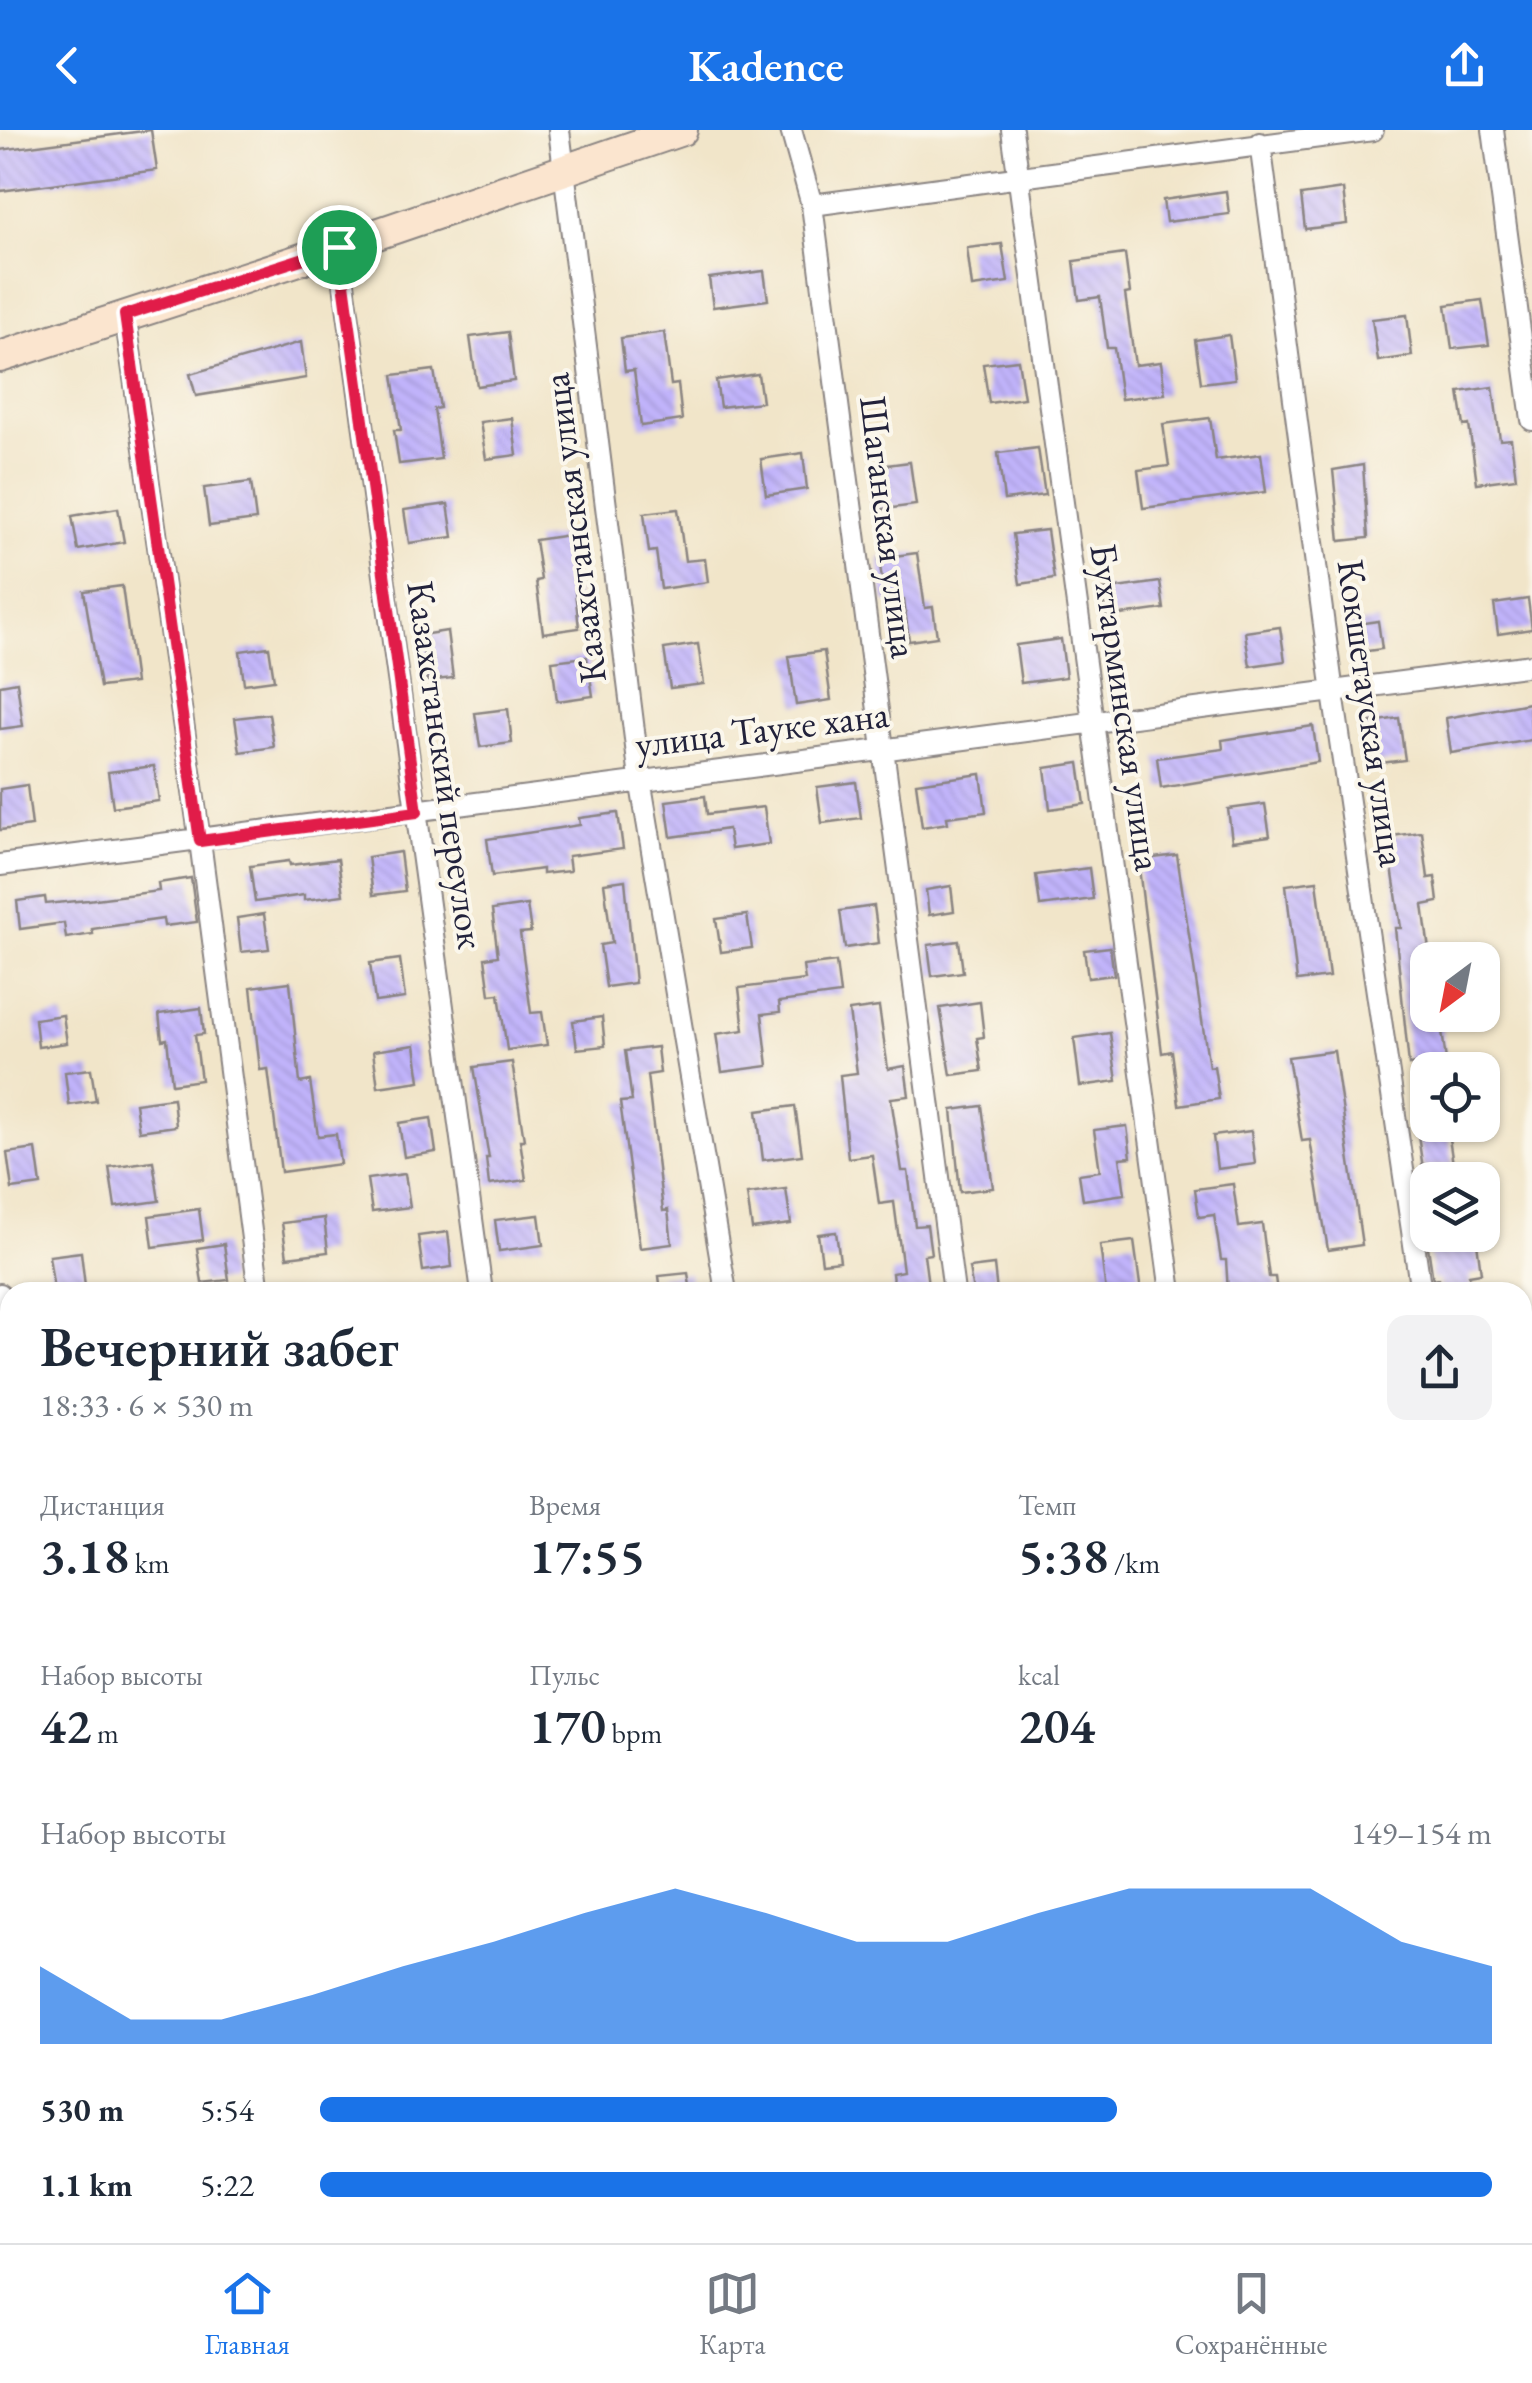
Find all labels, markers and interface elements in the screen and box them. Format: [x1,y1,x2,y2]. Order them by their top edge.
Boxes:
text: Kadence [688,36,844,94]
icon: back [40,38,95,93]
icon: share [1437,38,1492,93]
pin [297,205,382,290]
icon: arrive [312,220,367,275]
street label: Казахстанская улица [530,369,617,686]
street label: Шаганская улица [849,393,930,662]
street label: Бухтарминская улица [1079,540,1174,875]
street label: Кокшетауская улица [1327,556,1418,870]
street label: Казахстанский переулок [396,578,497,952]
street label: улица Тауке хана [632,689,892,768]
north arrow [1410,942,1500,1032]
map controls [1410,942,1500,1252]
button: locate [1410,1052,1500,1142]
button: layers [1410,1162,1500,1252]
text: Вечерний забег [40,1311,399,1382]
button: share [1387,1315,1492,1420]
text: 18:33 · 6 × 530 m [40,1384,253,1426]
text: Дистанция [40,1487,165,1523]
text: Время [529,1487,601,1523]
text: Темп [1018,1487,1076,1523]
text: 3.18 [40,1523,129,1588]
text: 17:55 [529,1523,645,1588]
text: 5:38 [1018,1523,1109,1588]
text: km [129,1545,170,1581]
text: /km [1109,1545,1160,1581]
text: Набор высоты [40,1657,203,1693]
text: Пульс [529,1657,600,1693]
text: kcal [1018,1657,1060,1693]
text: 42 [40,1693,91,1758]
text: 170 [529,1693,606,1758]
text: 204 [1018,1693,1095,1758]
text: m [91,1715,119,1751]
text: bpm [606,1715,662,1751]
text: Набор высоты [40,1812,226,1854]
text: 149–154 m [1351,1812,1492,1854]
text: 530 m [40,2089,124,2131]
text: 5:54 [200,2089,254,2131]
text: 1.1 km [40,2164,133,2206]
text: 5:22 [200,2164,254,2206]
tab: Главная [205,2266,290,2362]
tab: Карта [699,2266,766,2362]
tab: Сохранённые [1175,2266,1327,2362]

